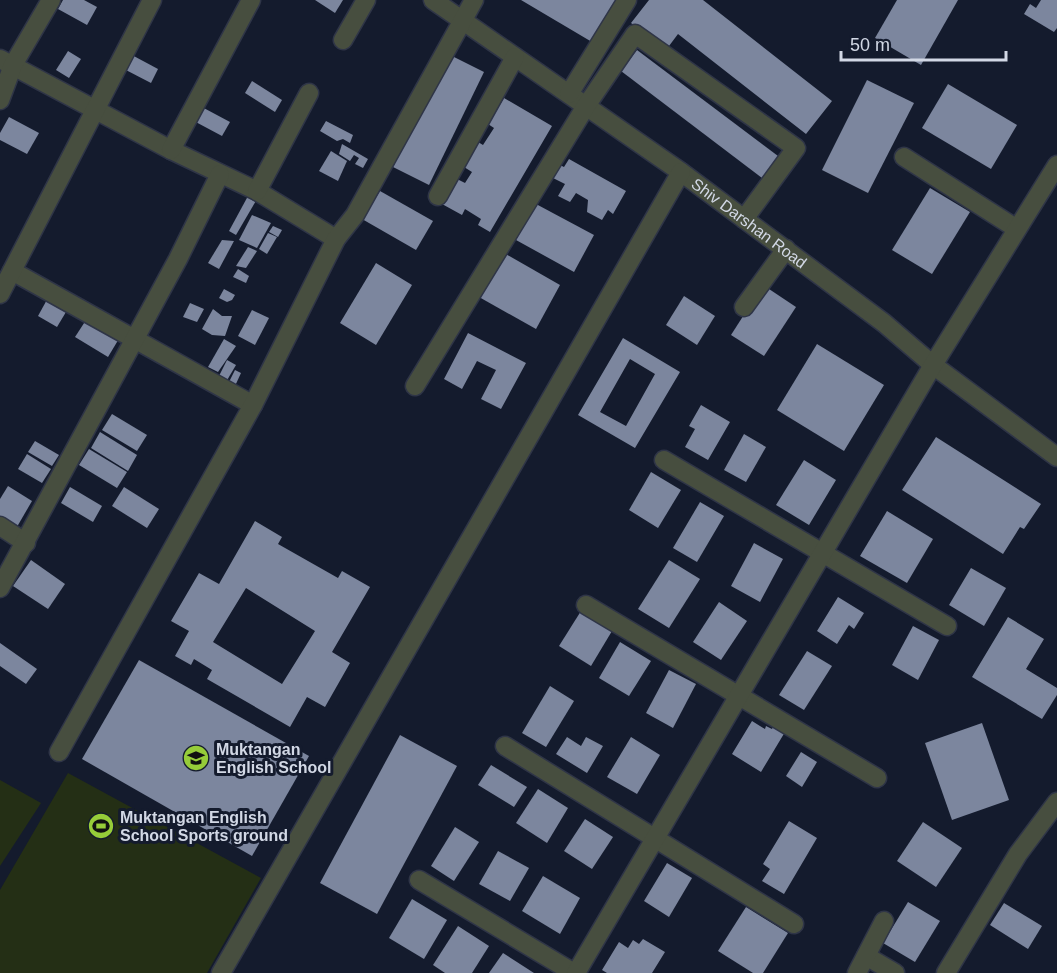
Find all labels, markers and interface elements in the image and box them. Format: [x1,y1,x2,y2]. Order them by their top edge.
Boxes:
scale bar [841,24,1006,62]
text: 50 m [850,35,890,55]
street label: Shiv Darshan Road [689,175,810,271]
place label: Muktangan English School [216,741,332,776]
school or university icon: Muktangan English School [181,743,211,773]
place label: Muktangan English School Sports ground [120,809,288,844]
sports icon: Muktangan English School Sports ground [86,811,116,841]

